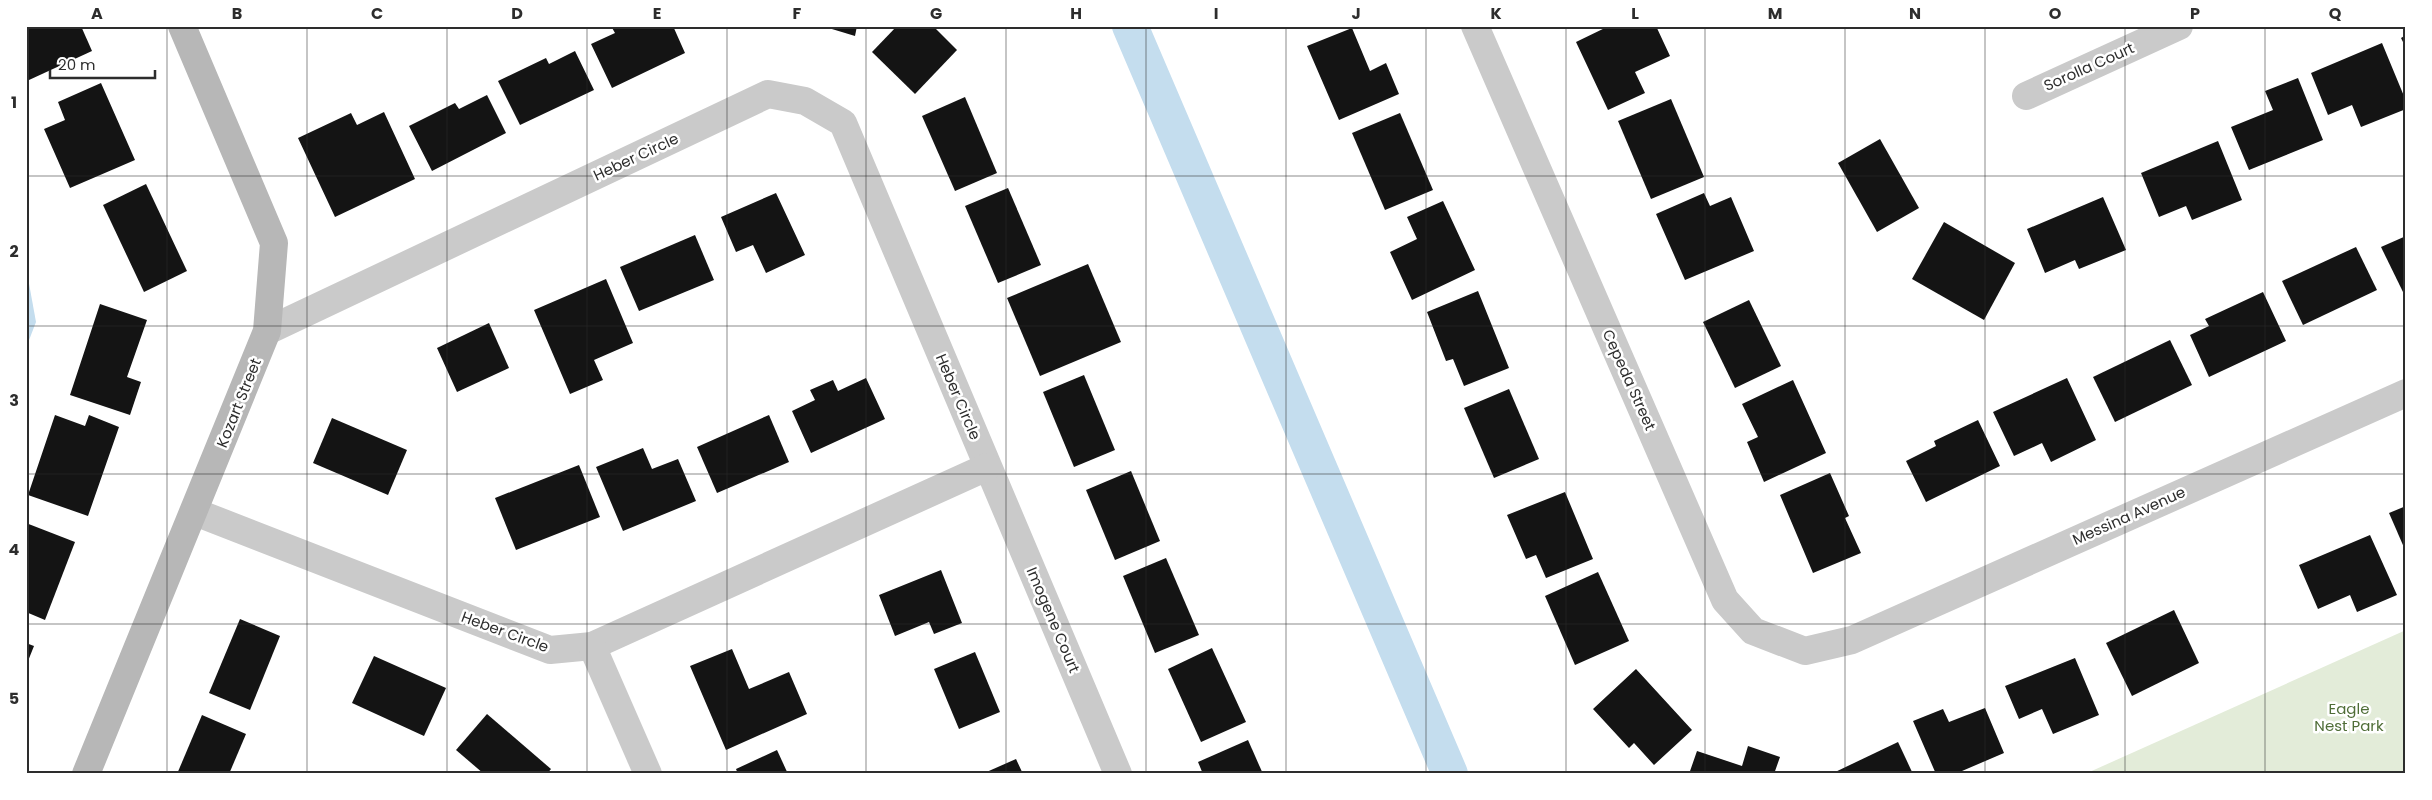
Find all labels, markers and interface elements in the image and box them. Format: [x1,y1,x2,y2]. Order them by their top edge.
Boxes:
text: A [91,2,103,25]
text: B [232,2,242,25]
text: C [371,2,383,25]
text: D [511,2,523,25]
text: E [653,2,661,25]
text: F [793,2,802,25]
text: G [930,2,942,25]
text: H [1070,2,1082,25]
text: I [1214,2,1218,25]
text: J [1351,2,1361,25]
text: K [1490,2,1502,25]
text: L [1631,2,1639,25]
text: M [1768,2,1782,25]
text: N [1909,2,1921,25]
text: O [2049,2,2062,25]
text: P [2190,2,2200,25]
text: Q [2329,2,2342,25]
street label: Sorolla Court [2040,37,2137,96]
scale bar [50,48,155,80]
text: 20 m [58,54,96,75]
text: 1 [11,91,17,114]
street label: Heber Circle [590,128,682,185]
text: 2 [9,240,19,263]
street label: Cepeda Street [1598,326,1661,434]
street label: Heber Circle [931,351,986,443]
street label: Kozart Street [211,355,266,451]
text: 3 [9,389,19,412]
street label: Messina Avenue [2069,481,2189,550]
text: 4 [9,538,20,561]
street label: Imogene Court [1022,564,1085,676]
street label: Heber Circle [459,606,552,657]
text: 5 [9,687,19,710]
park label: Eagle Nest Park [2314,698,2384,736]

